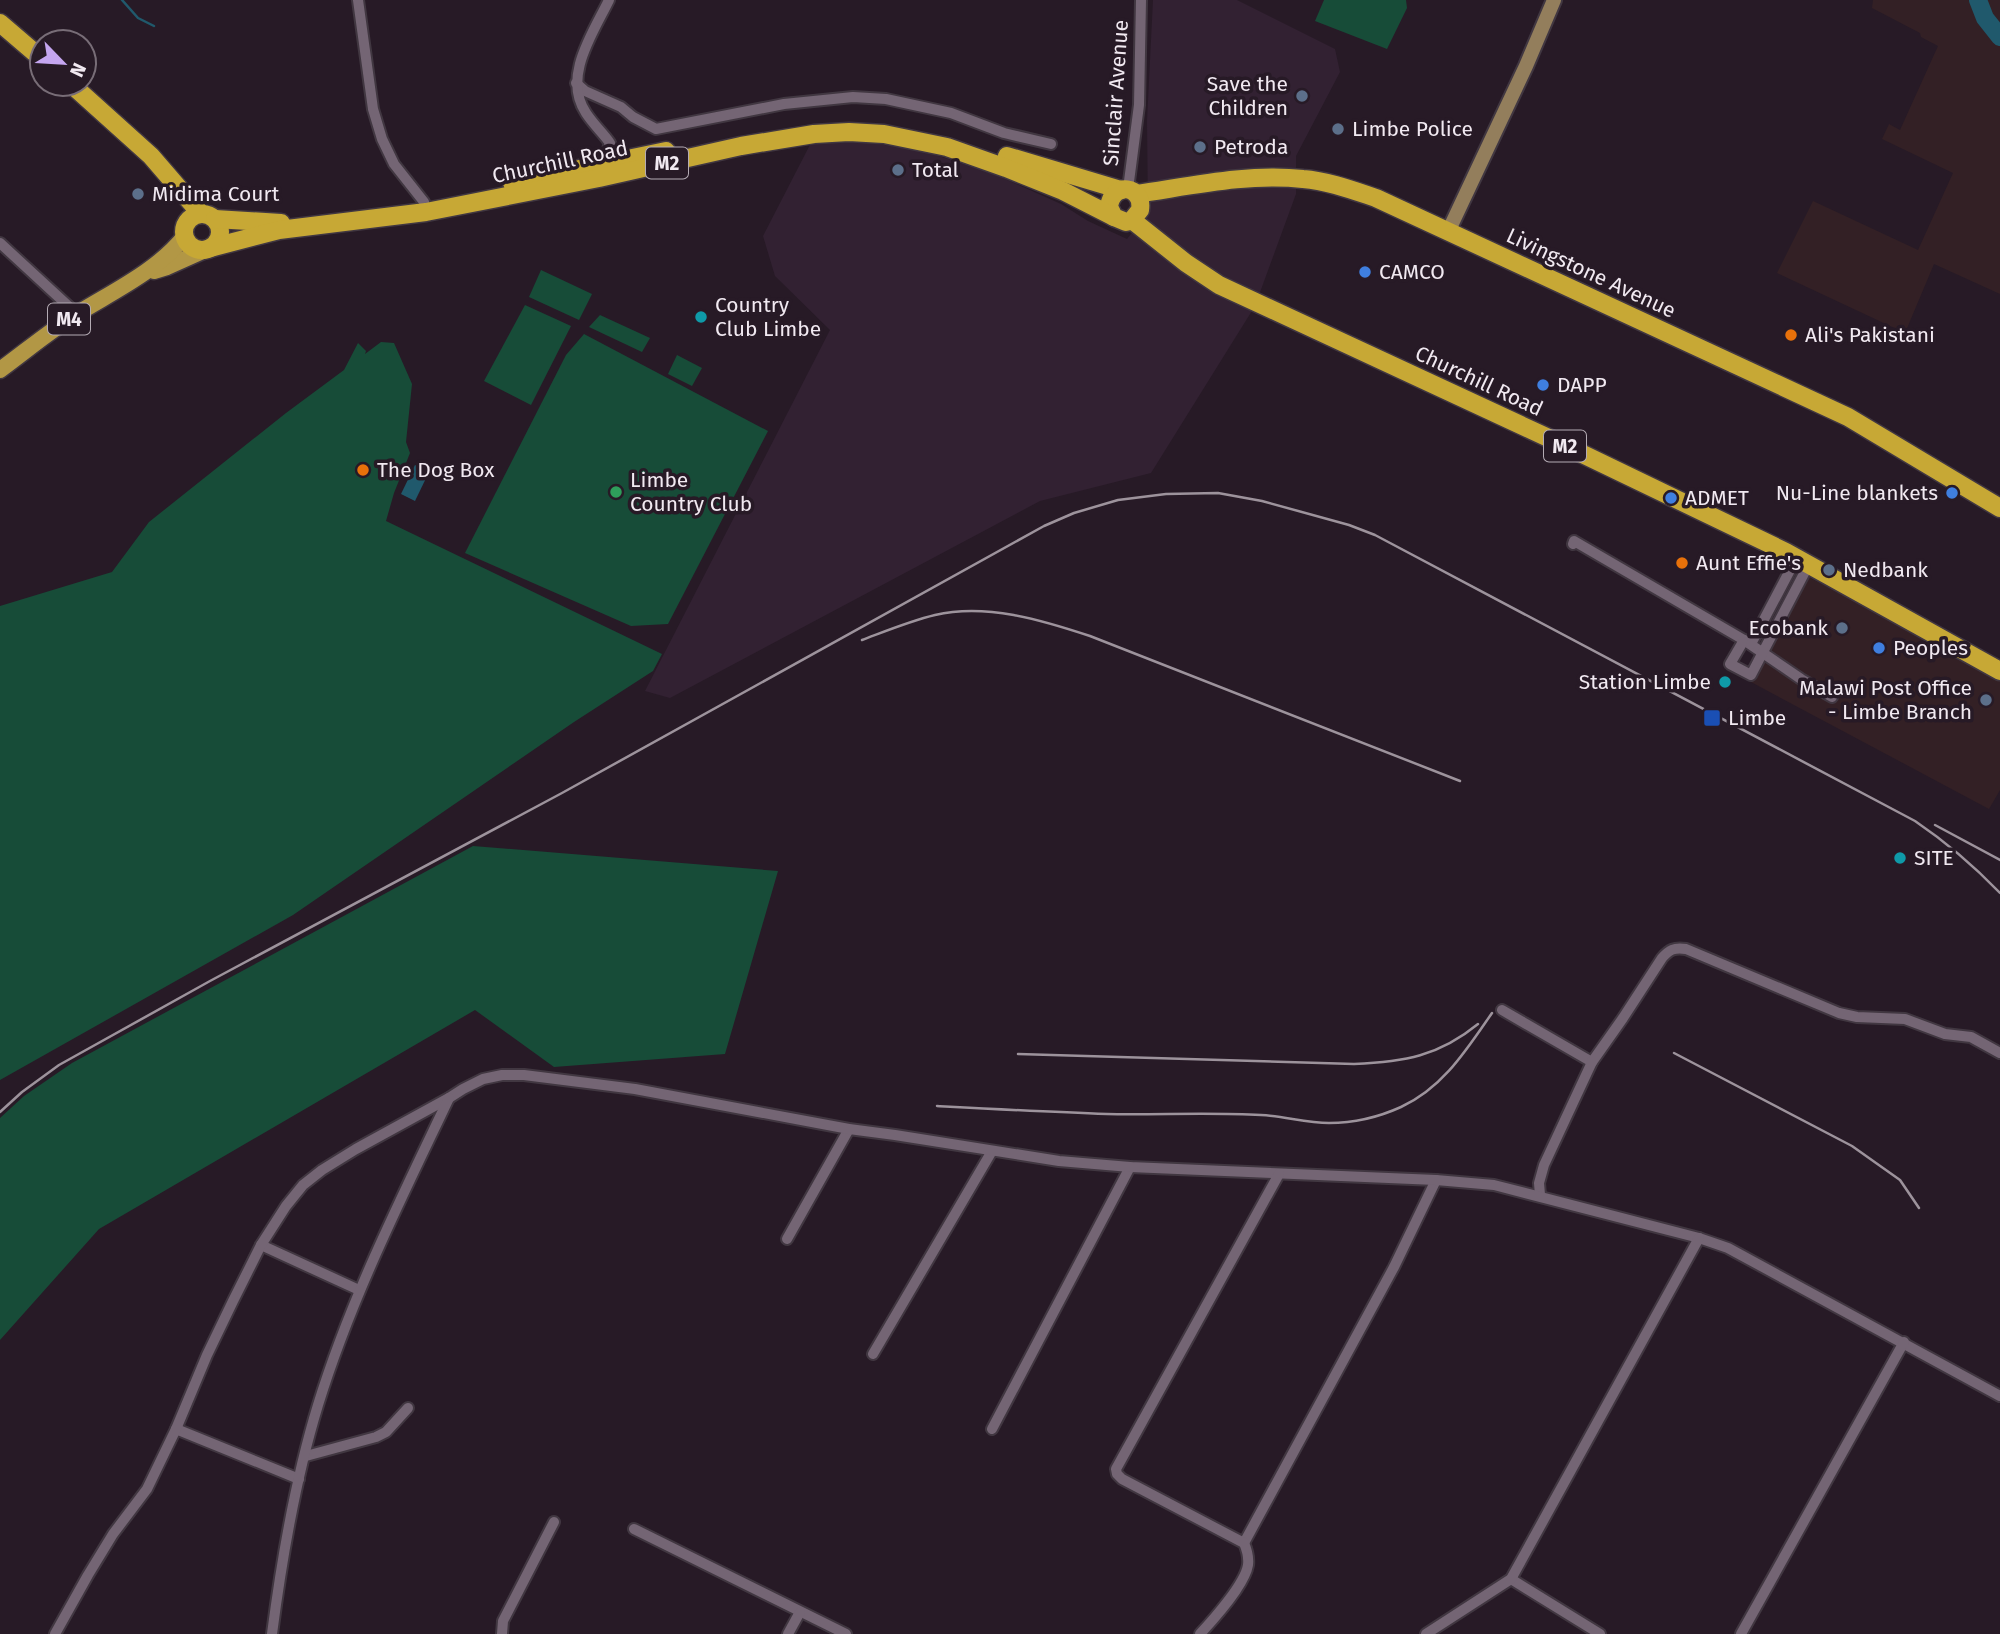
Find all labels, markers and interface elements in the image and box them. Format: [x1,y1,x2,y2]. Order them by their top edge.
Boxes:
street label: Sinclair Avenue [1098,19,1134,167]
north arrow [28,28,98,98]
text: N [65,59,91,81]
place label: Save the Children [1207,71,1288,121]
marker: Save the Children [1294,88,1310,104]
place label: Limbe Police [1352,116,1473,142]
marker: Limbe Police [1330,121,1346,137]
place label: Petroda [1214,134,1288,160]
street label: Churchill Road [490,135,630,189]
marker: Petroda [1192,139,1208,155]
road number: M2 [646,148,688,178]
place label: Total [912,157,959,183]
marker: Total [890,162,906,178]
place label: Midima Court [152,181,280,207]
marker: Midima Court [130,186,146,202]
street label: Livingstone Avenue [1502,222,1680,324]
place label: CAMCO [1379,259,1445,285]
marker: CAMCO [1357,264,1373,280]
place label: Country Club Limbe [715,292,821,342]
road number: M4 [48,304,90,334]
marker: Country Club Limbe [693,309,709,325]
place label: Ali's Pakistani [1805,322,1935,348]
marker: Ali's Pakistani [1783,327,1799,343]
street label: Churchill Road [1411,340,1547,422]
place label: DAPP [1557,372,1607,398]
marker: DAPP [1535,377,1551,393]
road number: M2 [1544,430,1586,462]
place label: The Dog Box [377,457,495,483]
marker: The Dog Box [355,462,371,478]
place label: Limbe Country Club [630,467,752,517]
place label: Nu-Line blankets [1776,480,1938,506]
marker: Limbe Country Club [608,484,624,500]
place label: ADMET [1685,485,1749,511]
marker: Nu-Line blankets [1944,485,1960,501]
marker: ADMET [1663,490,1679,506]
place label: Aunt Effie's [1696,550,1801,576]
marker: Aunt Effie's [1674,555,1690,571]
place label: Nedbank [1843,557,1928,583]
marker: Nedbank [1821,562,1837,578]
place label: Ecobank [1749,615,1828,641]
marker: Ecobank [1834,620,1850,636]
place label: Peoples [1893,635,1968,661]
marker: Peoples [1871,640,1887,656]
place label: Station Limbe [1579,669,1711,695]
marker: Station Limbe [1717,674,1733,690]
place label: Malawi Post Office - Limbe Branch [1799,675,1972,725]
marker: Malawi Post Office - Limbe Branch [1978,692,1994,708]
place label: Limbe [1728,705,1786,731]
marker: Limbe [1702,708,1722,728]
place label: SITE [1914,845,1954,871]
marker: SITE [1892,850,1908,866]

